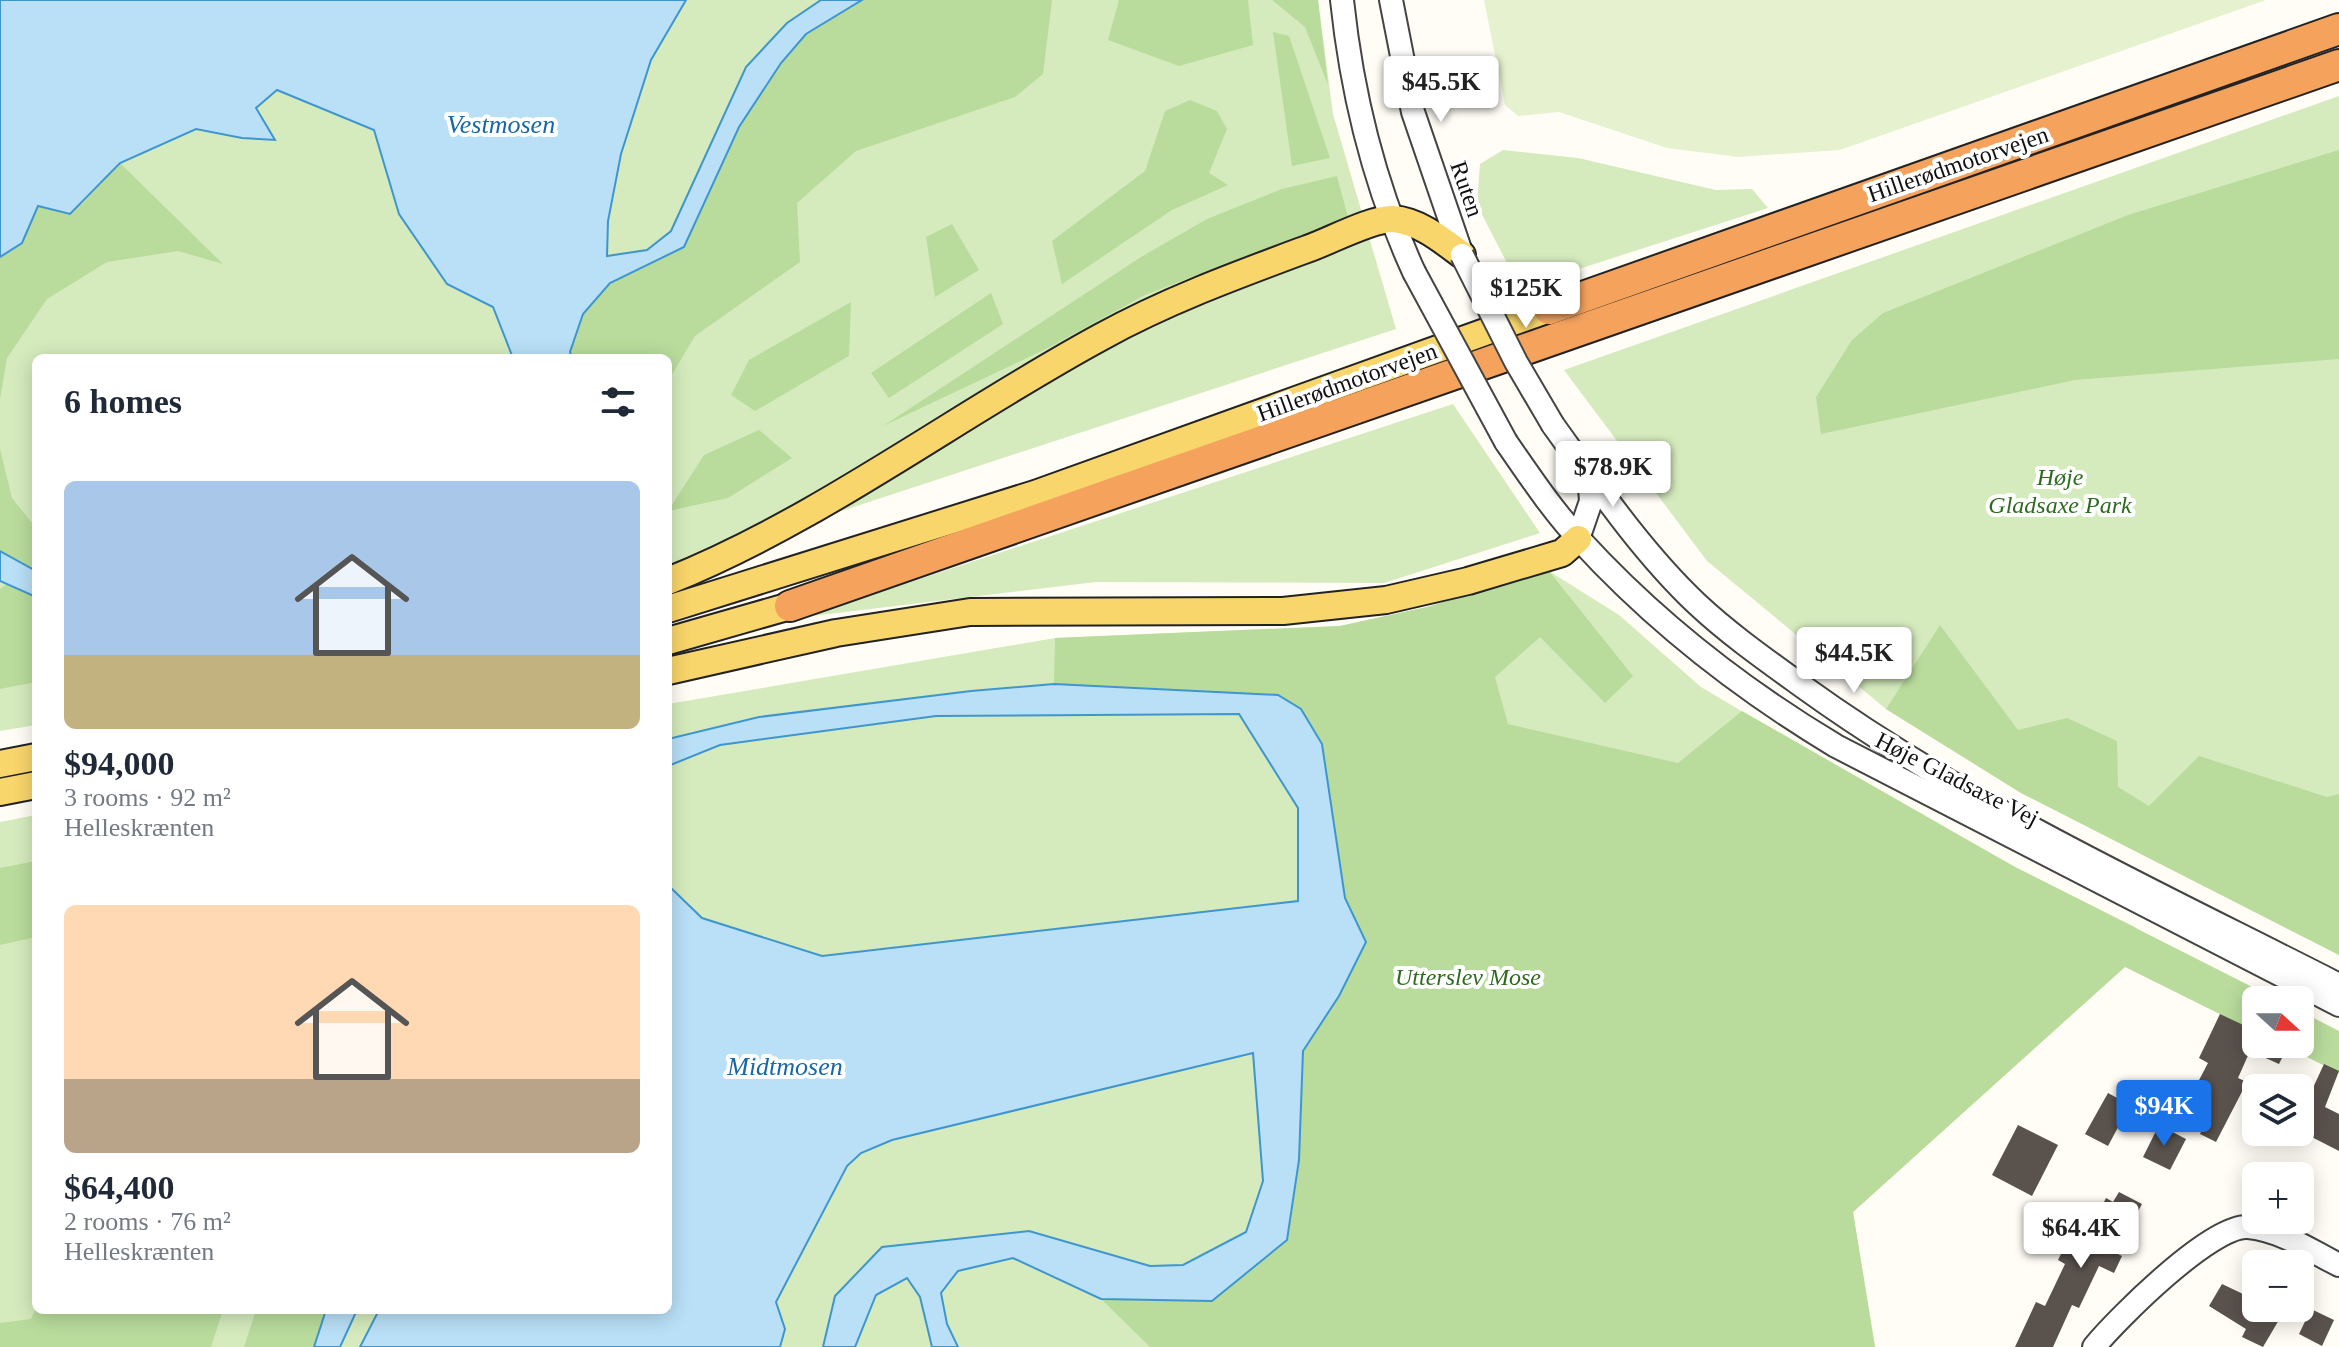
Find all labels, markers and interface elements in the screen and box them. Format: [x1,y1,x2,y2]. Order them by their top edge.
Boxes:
pin: $45.5K [1376,56,1506,124]
text: $45.5K [1402,67,1480,96]
water label: Vestmosen [447,110,555,139]
street label: Hillerødmotorvejen [1864,121,2052,207]
street label: Ruten [1445,158,1489,220]
pin: $125K [1470,262,1582,330]
text: $125K [1490,273,1562,302]
street label: Hillerødmotorvejen [1254,337,1440,427]
icon: filters [596,380,640,424]
text: 6 homes [64,383,182,420]
pin: $78.9K [1548,441,1678,509]
text: $78.9K [1574,452,1652,481]
park label: Høje Gladsaxe Park [1988,464,2132,518]
icon: home [280,533,424,677]
pin: $44.5K [1789,627,1919,695]
text: $44.5K [1815,638,1893,667]
street label: Høje Gladsaxe Vej [1871,727,2043,831]
text: $94,000 [64,745,175,782]
text: 3 rooms · 92 m² [64,783,231,812]
text: Helleskrænten [64,813,214,842]
icon: home [280,957,424,1101]
park label: Utterslev Mose [1395,964,1541,990]
north arrow [2242,986,2314,1058]
map controls [2242,986,2314,1322]
water label: Midtmosen [726,1052,843,1081]
button: layers [2242,1074,2314,1146]
pin: $94K [2117,1080,2211,1148]
text: $94K [2134,1091,2194,1120]
button: + [2242,1162,2314,1234]
text: $64,400 [64,1169,175,1206]
pin: $64.4K [2016,1202,2146,1270]
text: 2 rooms · 76 m² [64,1207,231,1236]
text: $64.4K [2042,1213,2120,1242]
text: Helleskrænten [64,1237,214,1266]
button: − [2242,1250,2314,1322]

